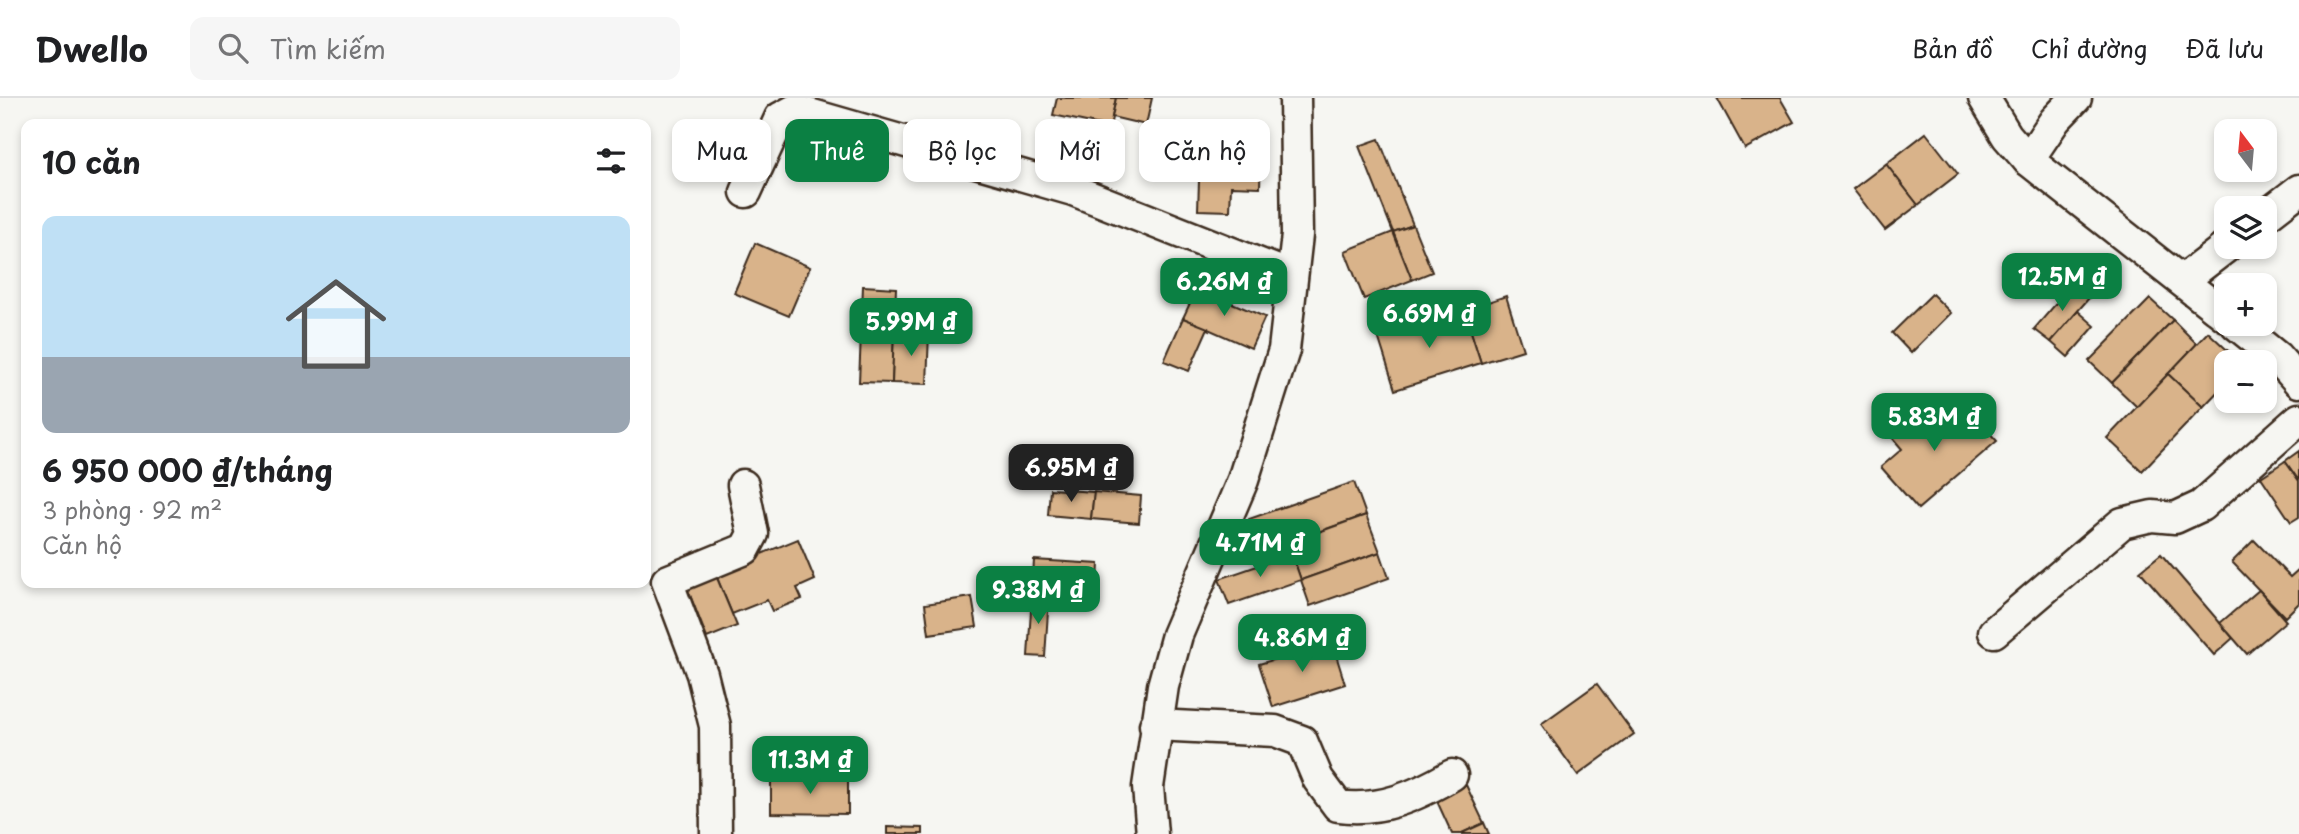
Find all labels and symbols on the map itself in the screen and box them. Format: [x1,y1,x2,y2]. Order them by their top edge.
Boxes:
north arrow [2214,119,2277,182]
pin: 12.5M ₫ [1997,254,2127,313]
pin: 6.26M ₫ [1159,258,1289,318]
pin: 6.69M ₫ [1364,290,1494,350]
pin: 5.99M ₫ [846,299,976,358]
pin: 5.83M ₫ [1869,394,1999,453]
pin: 6.95M ₫ [1006,444,1136,504]
pin: 4.71M ₫ [1195,519,1325,579]
pin: 9.38M ₫ [973,566,1103,626]
pin: 4.86M ₫ [1237,614,1367,674]
pin: 11.3M ₫ [745,736,875,796]

